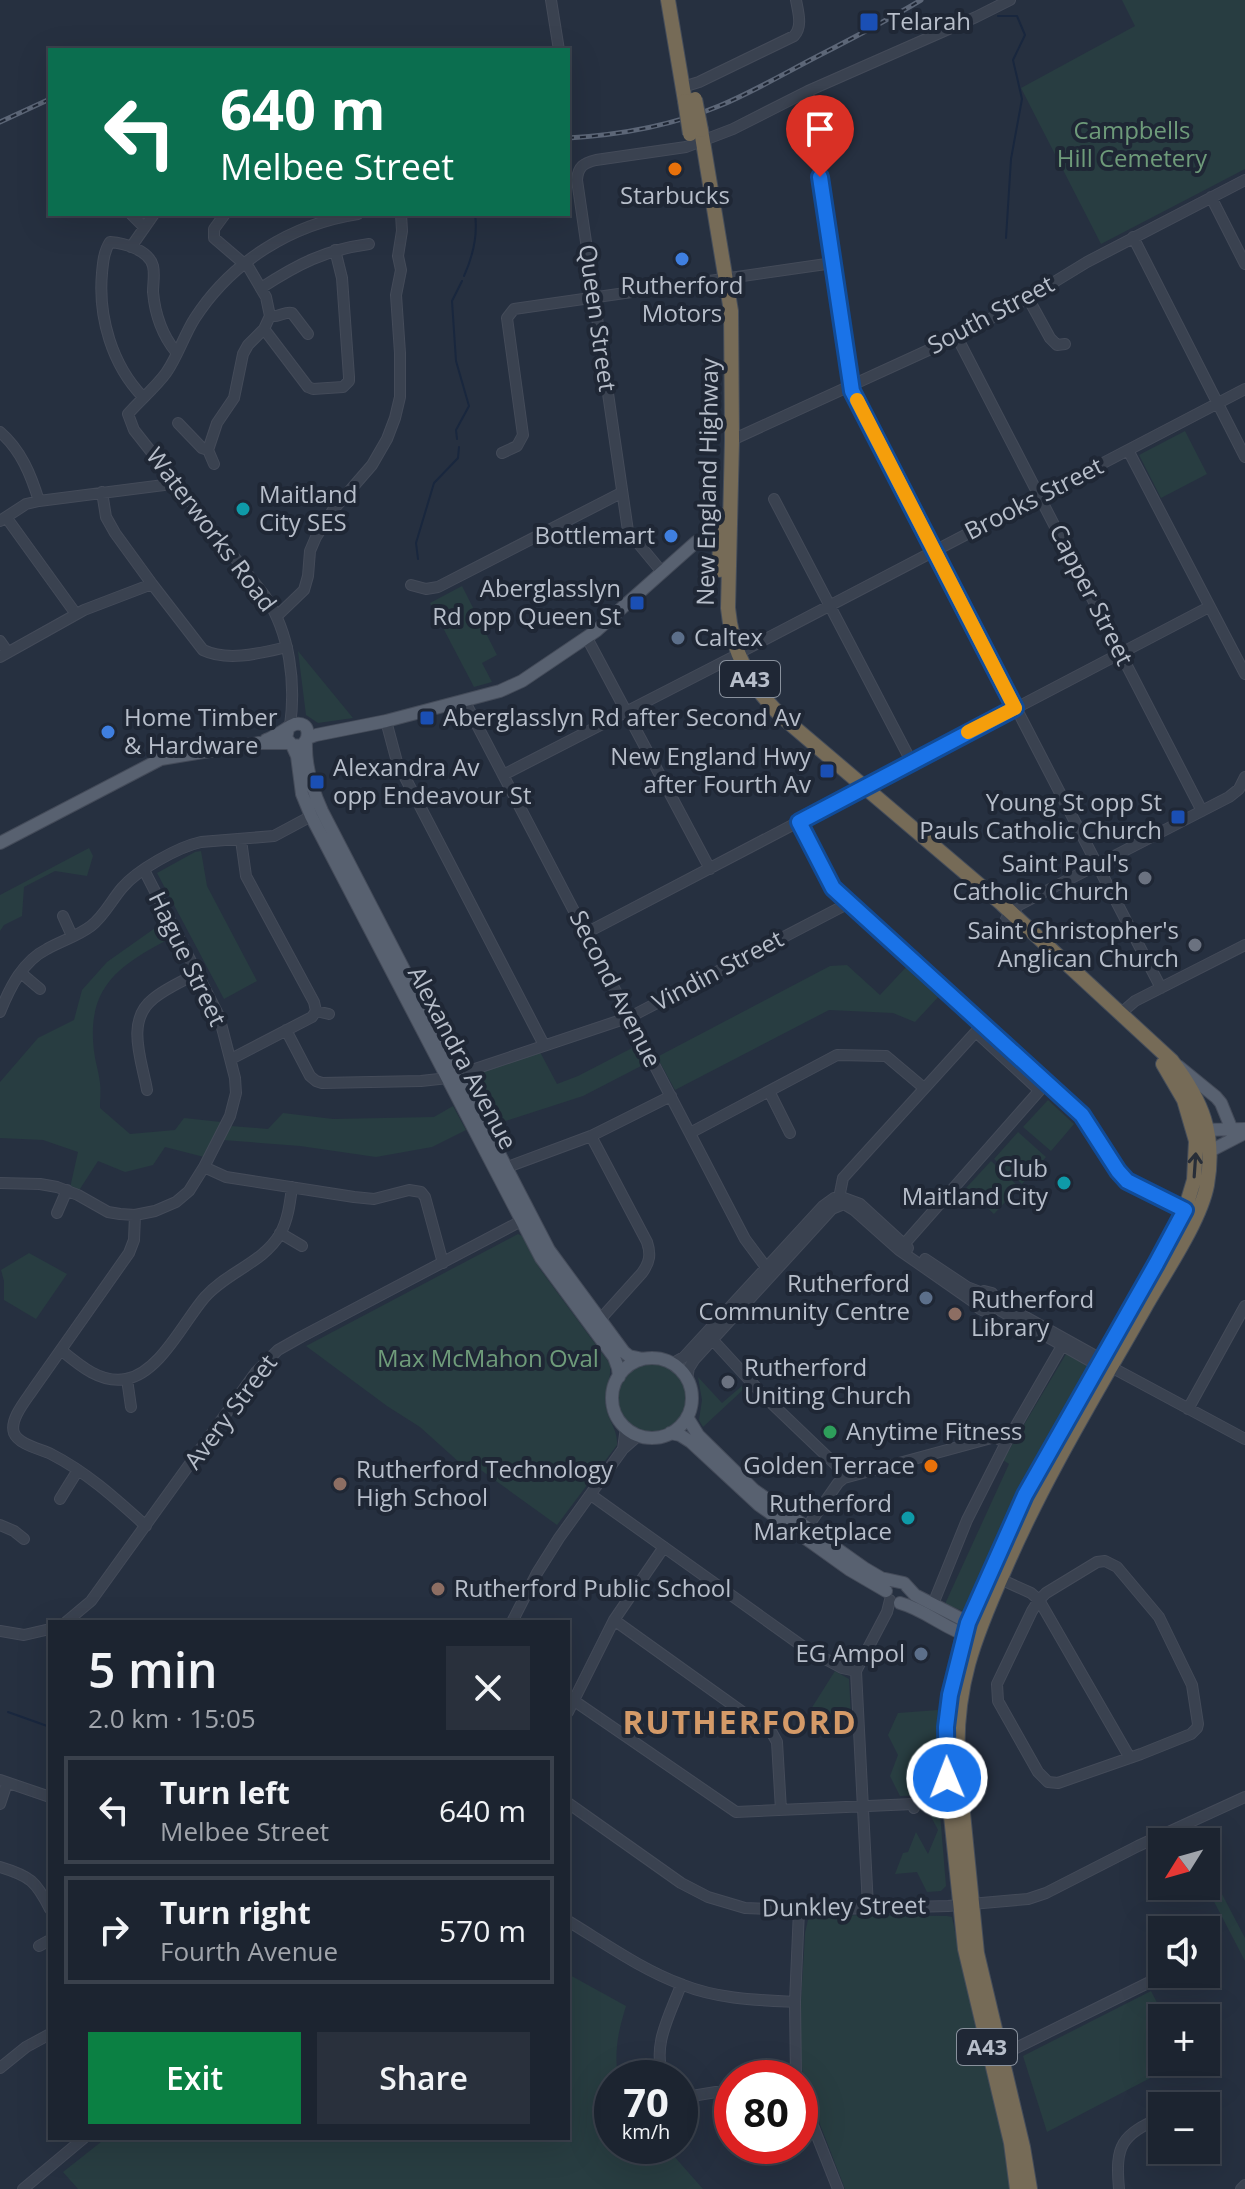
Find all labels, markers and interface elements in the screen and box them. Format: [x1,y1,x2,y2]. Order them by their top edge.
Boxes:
place label: Telarah [887,4,971,37]
marker: Telarah [858,11,880,33]
text: 640 m [220,70,386,146]
icon: left [88,80,192,184]
pin [786,95,854,177]
icon: arrive [798,107,842,151]
park label: Campbells Hill Cemetery [1057,113,1208,174]
text: Melbee Street [220,142,454,191]
marker: Starbucks [666,160,684,178]
place label: Starbucks [620,178,730,211]
street label: Queen Street [572,242,625,394]
marker: Rutherford Motors [673,250,691,268]
street label: South Street [921,267,1059,361]
place label: Rutherford Motors [620,268,744,329]
street label: New England Highway [688,357,725,606]
street label: Waterworks Road [140,440,285,618]
street label: Brooks Street [958,449,1108,547]
place label: Maitland City SES [259,477,357,538]
marker: Maitland City SES [234,500,252,518]
place label: Bottlemart [534,518,655,551]
street label: Capper Street [1043,518,1142,671]
marker: Bottlemart [662,527,680,545]
place label: Aberglasslyn Rd opp Queen St [432,571,621,632]
marker: Aberglasslyn Rd opp Queen St [628,594,646,612]
place label: Caltex [694,620,764,653]
marker: Caltex [669,629,687,647]
road number: A43 [720,661,780,697]
place label: Home Timber & Hardware [124,700,278,761]
place label: Aberglasslyn Rd after Second Av [443,700,801,733]
marker: Aberglasslyn Rd after Second Av [418,709,436,727]
marker: Home Timber & Hardware [99,723,117,741]
place label: New England Hwy after Fourth Av [610,739,812,800]
place label: Alexandra Av opp Endeavour St [333,750,532,811]
marker: New England Hwy after Fourth Av [818,762,836,780]
marker: Alexandra Av opp Endeavour St [308,773,326,791]
place label: Young St opp St Pauls Catholic Church [919,785,1162,846]
marker: Young St opp St Pauls Catholic Church [1169,808,1187,826]
place label: Saint Paul's Catholic Church [952,846,1129,907]
marker: Saint Paul's Catholic Church [1136,869,1154,887]
street label: Hague Street [142,886,235,1031]
street label: Second Avenue [563,904,670,1072]
place label: Saint Christopher's Anglican Church [967,913,1179,974]
street label: Vindin Street [646,921,789,1018]
marker: Saint Christopher's Anglican Church [1186,936,1204,954]
street label: Alexandra Avenue [401,960,526,1155]
place label: Club Maitland City [902,1151,1049,1212]
one-way arrow [1188,1152,1203,1179]
marker: Club Maitland City [1055,1174,1073,1192]
place label: Rutherford Community Centre [699,1266,910,1327]
place label: Rutherford Library [971,1282,1094,1343]
marker: Rutherford Community Centre [917,1289,935,1307]
marker: Rutherford Library [946,1305,964,1323]
park label: Max McMahon Oval [377,1341,599,1374]
street label: Avery Street [176,1347,284,1475]
place label: Rutherford Uniting Church [744,1350,911,1411]
marker: Rutherford Uniting Church [719,1373,737,1391]
place label: Anytime Fitness [846,1414,1023,1447]
marker: Anytime Fitness [821,1423,839,1441]
place label: Golden Terrace [743,1448,915,1481]
place label: Rutherford Technology High School [356,1452,614,1513]
marker: Golden Terrace [922,1457,940,1475]
marker: Rutherford Technology High School [331,1475,349,1493]
place label: Rutherford Marketplace [754,1486,892,1547]
marker: Rutherford Marketplace [899,1509,917,1527]
place label: Rutherford Public School [454,1571,731,1604]
marker: Rutherford Public School [429,1580,447,1598]
place label: EG Ampol [795,1636,905,1669]
text: 5 min [88,1637,218,1702]
marker: EG Ampol [912,1645,930,1663]
button: close [446,1646,530,1730]
text: 2.0 km · 15:05 [88,1700,256,1736]
district label: RUTHERFORD [622,1700,858,1743]
position arrow [905,1736,989,1820]
text: Turn left [160,1772,290,1813]
icon: left [92,1788,136,1832]
text: 640 m [439,1790,526,1831]
text: Melbee Street [160,1813,329,1849]
north arrow [1148,1828,1220,1900]
map controls [1148,1828,1220,2164]
street label: Dunkley Street [762,1888,926,1923]
text: Turn right [160,1892,311,1933]
icon: right [92,1908,136,1952]
text: 570 m [439,1910,526,1951]
button: sound [1148,1916,1220,1988]
text: Fourth Avenue [160,1933,338,1969]
button: + [1148,2004,1220,2076]
road number: A43 [957,2029,1017,2065]
button: Exit [88,2032,301,2124]
button: Share [317,2032,530,2124]
speed limit sign: 80 [714,2060,818,2164]
text: 70 [623,2074,669,2129]
button: − [1148,2092,1220,2164]
text: km/h [622,2118,670,2145]

